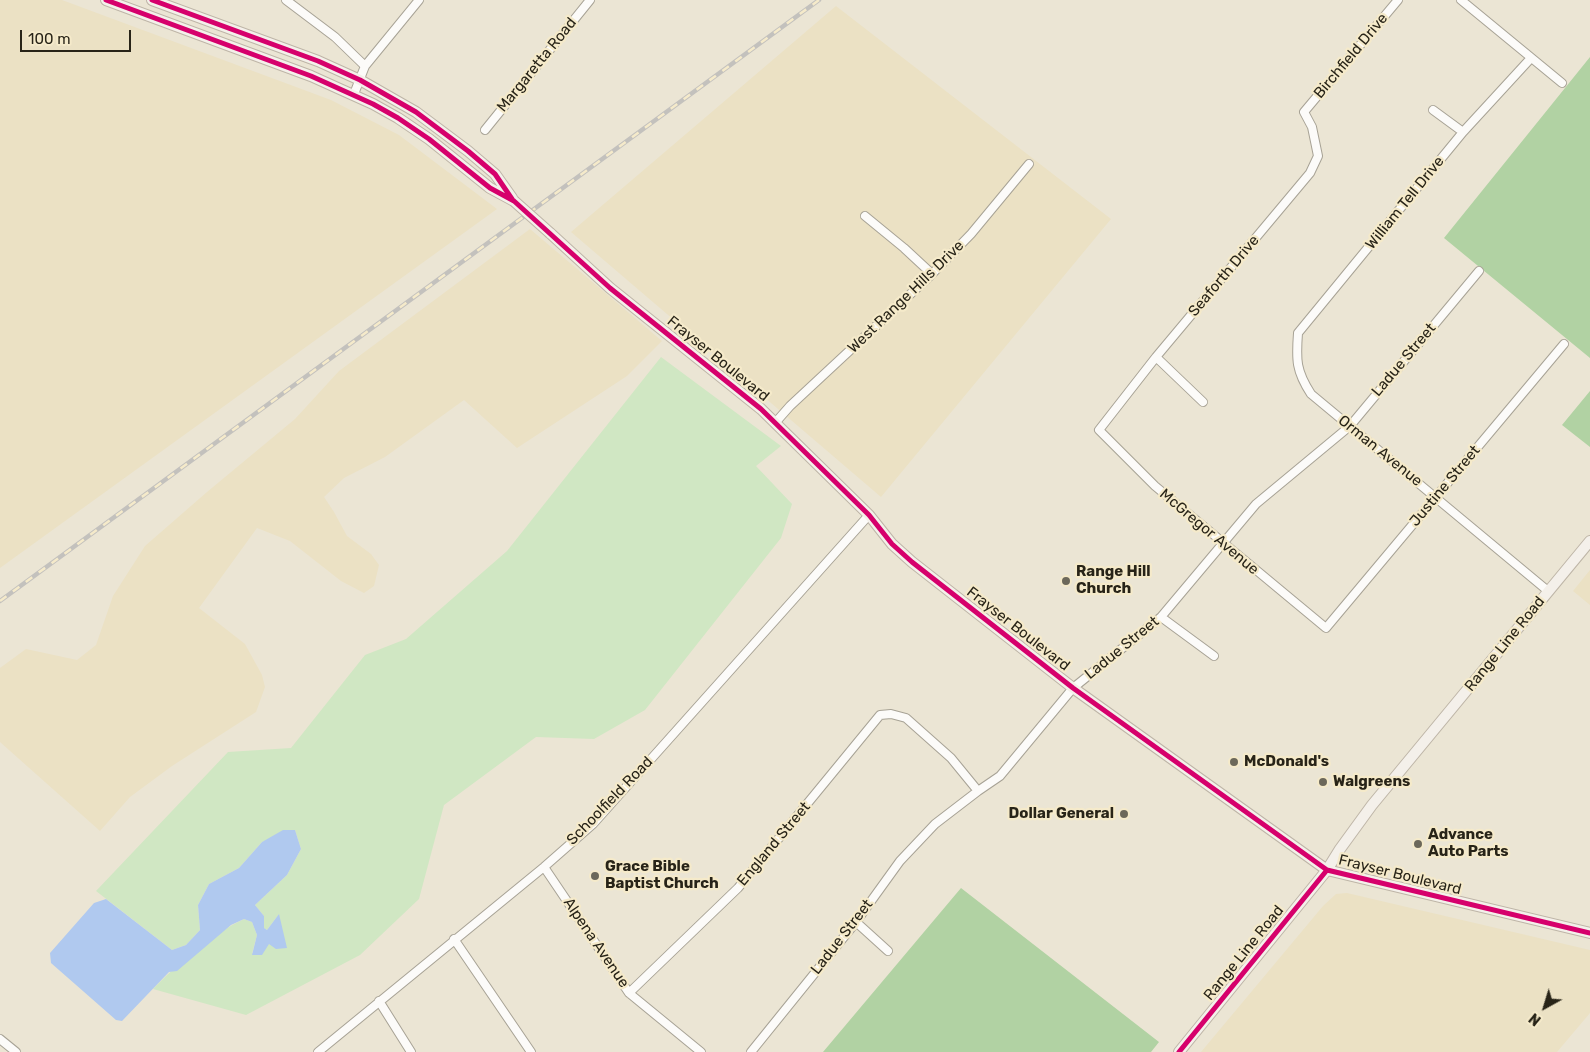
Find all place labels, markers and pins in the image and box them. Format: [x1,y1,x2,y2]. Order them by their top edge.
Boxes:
place label: Range Hill Church [1076,563,1151,598]
marker: Range Hill Church [1060,575,1072,587]
place label: McDonald's [1244,753,1329,771]
marker: McDonald's [1228,756,1240,768]
place label: Walgreens [1333,773,1410,791]
marker: Walgreens [1317,776,1329,788]
place label: Dollar General [1009,805,1114,823]
marker: Dollar General [1118,808,1130,820]
place label: Advance Auto Parts [1428,826,1509,861]
marker: Advance Auto Parts [1412,838,1424,850]
place label: Grace Bible Baptist Church [605,858,719,893]
marker: Grace Bible Baptist Church [589,870,601,882]

